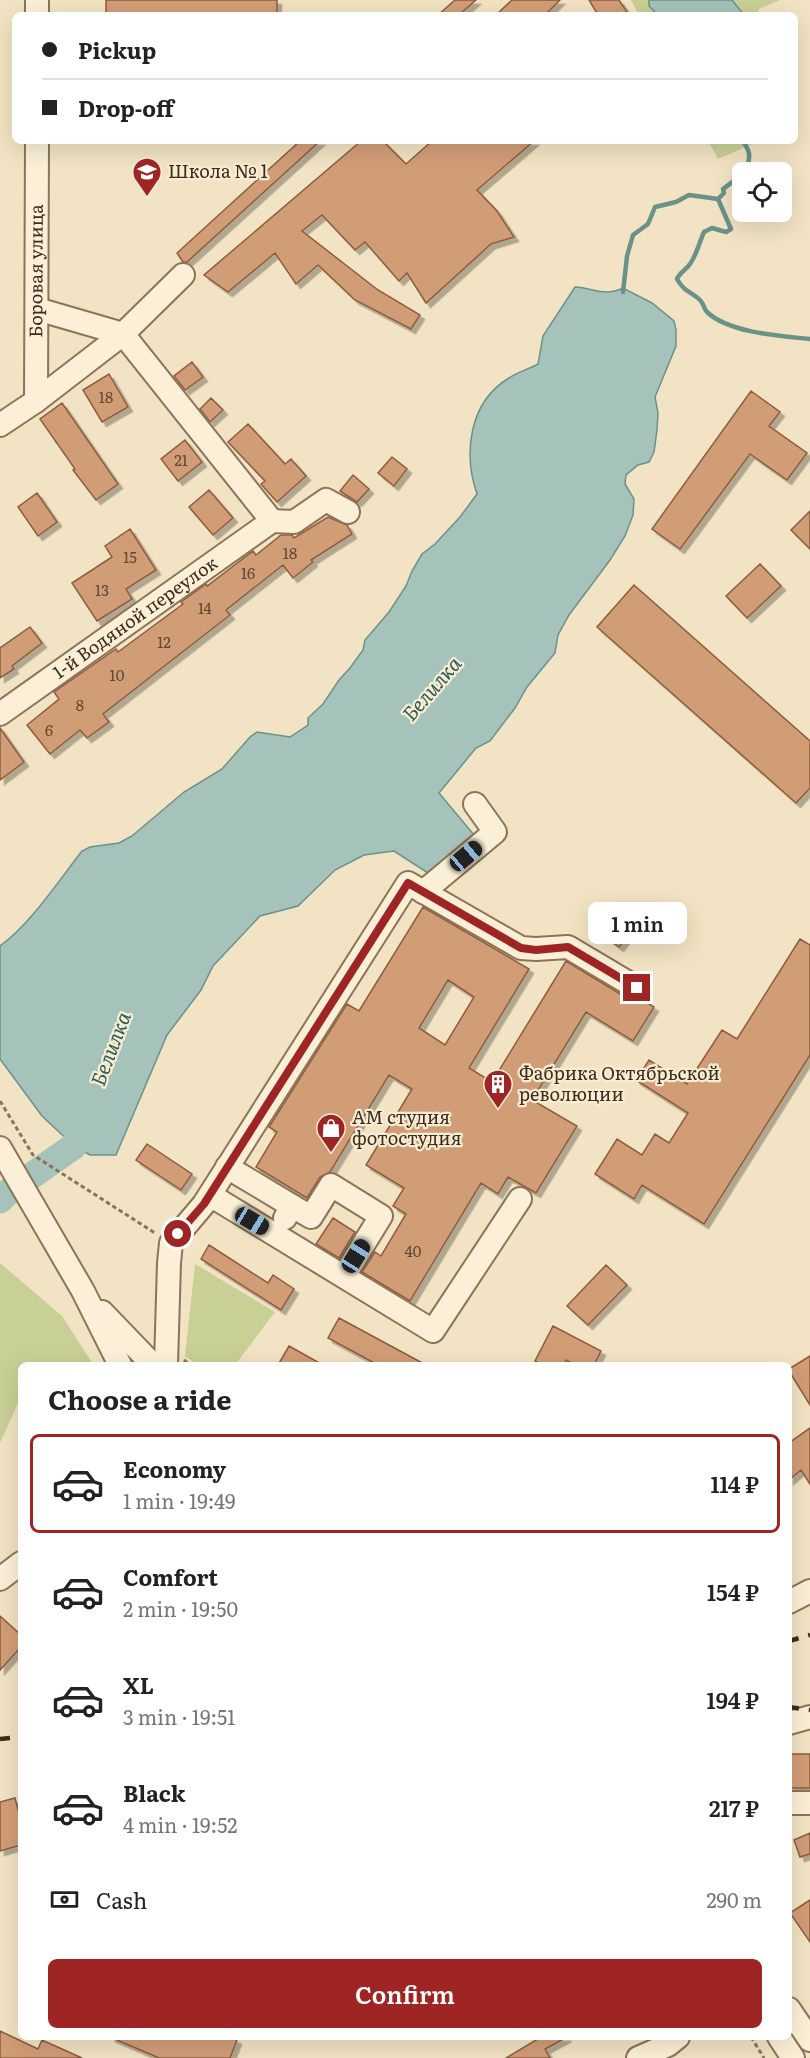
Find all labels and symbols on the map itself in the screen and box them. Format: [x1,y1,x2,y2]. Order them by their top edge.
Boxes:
school or university icon: Школа № 1 [131,156,163,198]
place label: Школа № 1 [168,157,268,184]
street label: Боровая улица [21,204,49,338]
house number: 18 [99,385,113,408]
house number: 21 [174,448,188,471]
house number: 18 [283,541,297,564]
house number: 15 [123,545,137,568]
street label: 1-й Водяной переулок [47,549,223,685]
house number: 16 [241,561,255,584]
house number: 13 [95,578,109,601]
house number: 14 [198,596,212,619]
house number: 12 [157,630,171,653]
water label: Белилка [394,648,468,727]
house number: 10 [110,663,125,686]
house number: 8 [76,693,84,716]
house number: 6 [45,718,53,741]
car [446,838,486,874]
callout: 1 min [588,901,686,943]
route end [623,974,650,1001]
water label: Белилка [81,1006,137,1090]
place label: Фабрика Октябрьской революции [519,1059,720,1107]
building icon: Фабрика Октябрьской революции [482,1068,514,1110]
place label: АМ студия фотостудия [352,1103,461,1151]
shop icon: АМ студия фотостудия [315,1112,347,1154]
car [232,1204,272,1238]
route start [164,1220,191,1247]
car [339,1236,373,1276]
house number: 40 [405,1239,422,1262]

